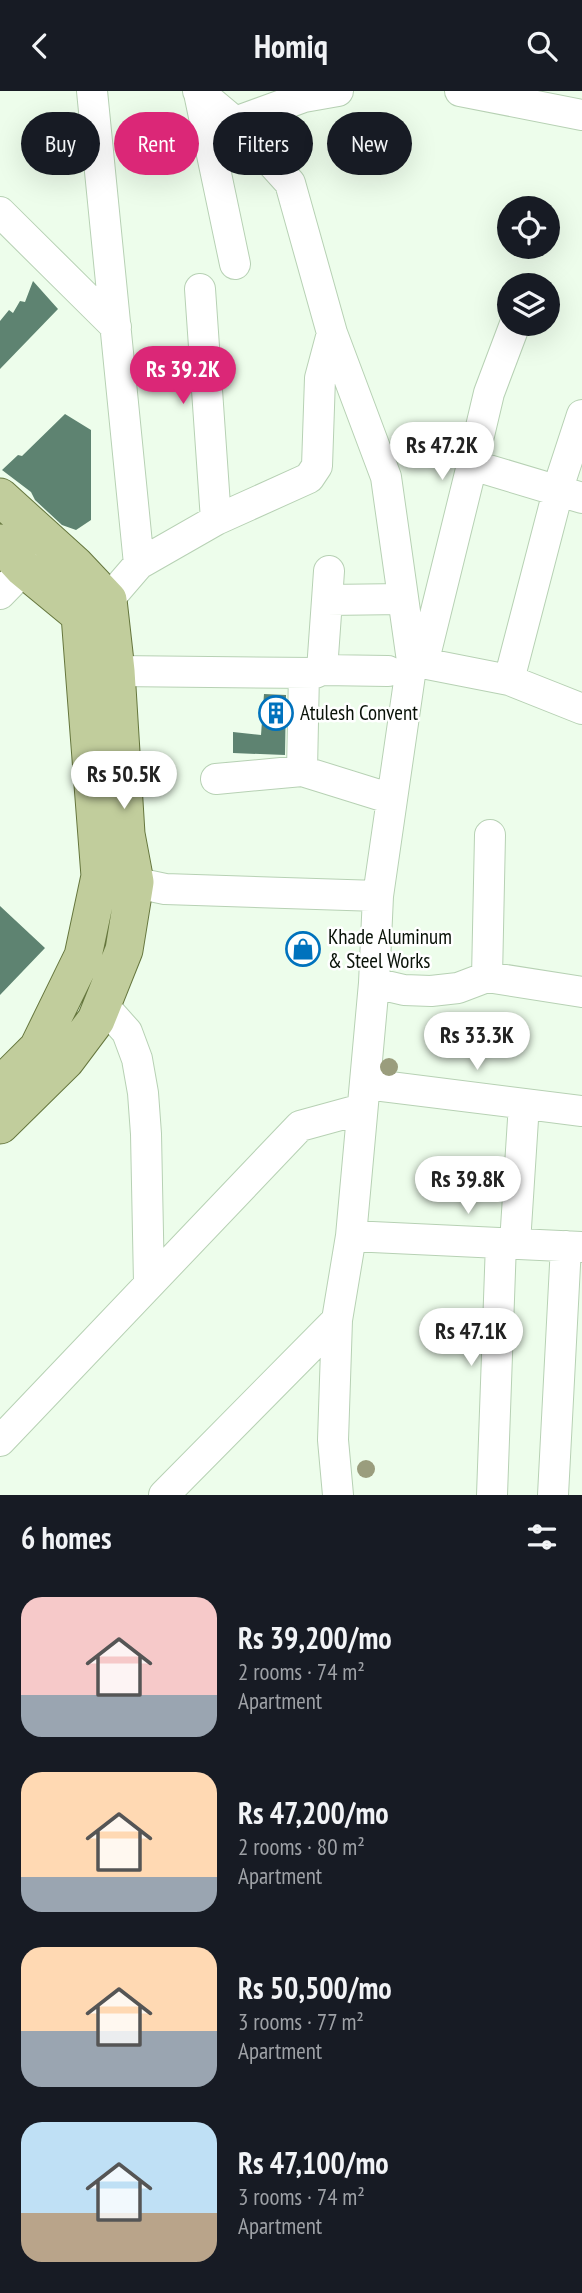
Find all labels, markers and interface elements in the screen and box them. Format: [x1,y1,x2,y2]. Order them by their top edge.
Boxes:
text: Homiq [254,25,328,67]
icon: back [21,27,59,65]
icon: search [523,27,561,65]
chip: Buy [21,112,100,175]
chip: Rent [114,112,199,175]
chip: Filters [213,112,313,175]
chip: New [327,112,412,175]
map controls [497,196,560,336]
button: locate [497,196,560,259]
button: layers [497,273,560,336]
pin: Rs 39.2K [111,347,255,406]
text: Rs 39.2K [146,354,220,383]
pin: Rs 47.2K [370,423,514,482]
text: Rs 47.2K [406,430,478,459]
building icon: Atulesh Convent [257,694,295,732]
place label: Atulesh Convent [300,699,418,726]
pin: Rs 50.5K [52,751,196,811]
text: Rs 50.5K [87,759,161,788]
place label: Khade Aluminum & Steel Works [328,923,452,974]
shop icon: Khade Aluminum & Steel Works [284,930,322,968]
pin: Rs 33.3K [405,1013,549,1072]
text: Rs 33.3K [440,1020,514,1049]
pin: Rs 39.8K [396,1157,540,1216]
text: Rs 39.8K [431,1164,505,1193]
pin: Rs 47.1K [399,1309,543,1368]
text: Rs 47.1K [435,1316,507,1345]
text: 6 homes [21,1518,112,1557]
icon: filters [523,1518,561,1556]
text: Rs 39,200/mo [238,1618,392,1657]
icon: home [77,1625,161,1709]
text: 2 rooms · 74 m² [238,1657,365,1686]
text: Apartment [238,1686,322,1715]
text: Rs 47,200/mo [238,1793,389,1832]
icon: home [77,1800,161,1884]
text: 2 rooms · 80 m² [238,1832,365,1861]
text: Apartment [238,1861,322,1890]
text: Rs 50,500/mo [238,1968,392,2007]
icon: home [77,1975,161,2059]
text: 3 rooms · 77 m² [238,2007,364,2036]
text: Apartment [238,2036,322,2065]
text: Rs 47,100/mo [238,2143,389,2182]
icon: home [77,2150,161,2234]
text: 3 rooms · 74 m² [238,2182,365,2211]
text: Apartment [238,2211,322,2240]

